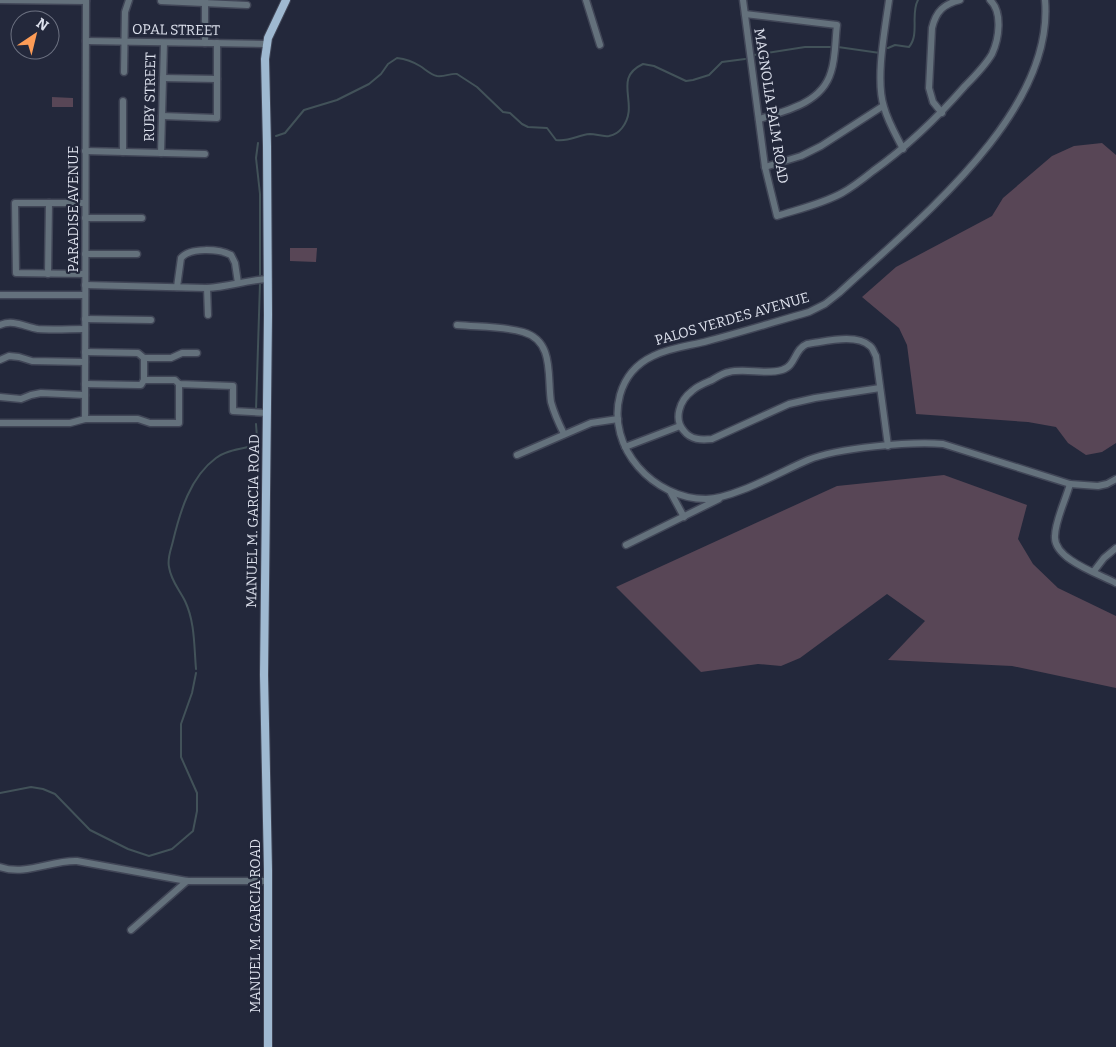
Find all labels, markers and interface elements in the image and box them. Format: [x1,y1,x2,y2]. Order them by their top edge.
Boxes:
north arrow [10,10,60,60]
text: N [33,15,52,35]
street label: OPAL STREET [132,21,220,39]
street label: MAGNOLIA PALM ROAD [750,27,792,185]
street label: RUBY STREET [141,52,159,142]
street label: PARADISE AVENUE [65,146,82,272]
street label: PALOS VERDES AVENUE [653,289,811,349]
street label: MANUEL M. GARCIA ROAD [243,434,263,608]
street label: MANUEL M. GARCIA ROAD [247,839,264,1013]

